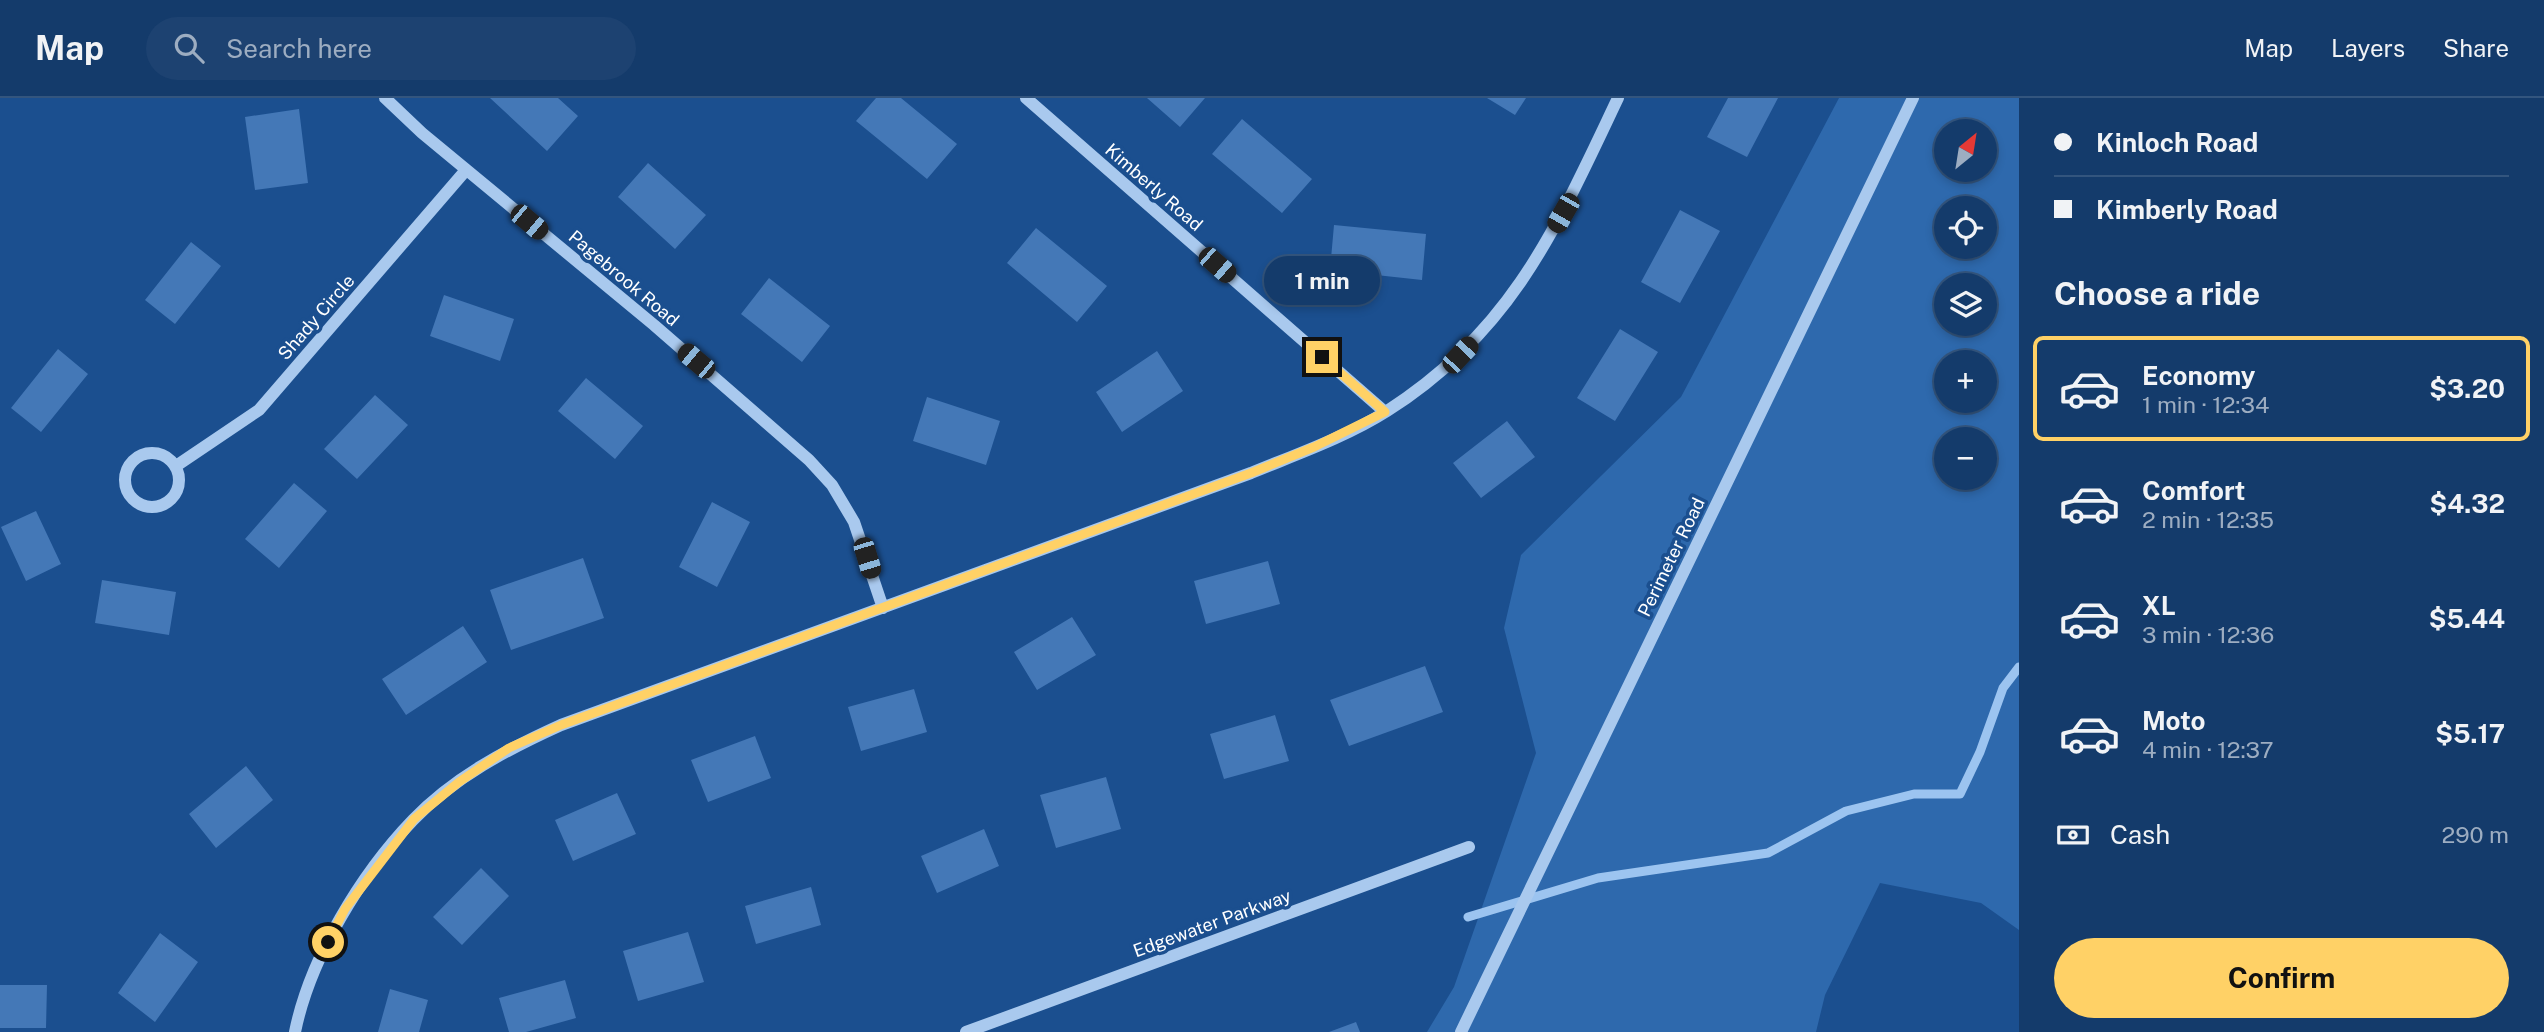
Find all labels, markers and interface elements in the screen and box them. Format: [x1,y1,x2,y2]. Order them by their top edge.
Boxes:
search box [146,17,636,80]
text: Map [35,29,104,67]
icon: search [170,29,208,67]
text: Search here [226,33,372,64]
text: Map [2244,34,2293,62]
text: Layers [2331,34,2405,62]
text: Share [2443,34,2509,62]
north arrow [1934,119,1997,182]
map controls [1934,119,1997,490]
text: Kinloch Road [2096,127,2258,158]
street label: Kimberly Road [1101,139,1207,235]
car [1544,190,1583,236]
text: Kimberly Road [2096,194,2278,225]
button: locate [1934,196,1997,259]
car [507,200,552,244]
street label: Pagebrook Road [565,226,683,330]
car [1195,243,1240,287]
callout: 1 min [1264,256,1380,304]
text: 1 min [1294,267,1350,294]
street label: Shady Circle [273,270,359,364]
button: layers [1934,273,1997,336]
text: Choose a ride [2054,275,2260,312]
car [1438,332,1483,378]
car [674,339,719,383]
route end [1306,341,1338,373]
button: + [1934,350,1997,413]
icon: car [2058,357,2121,420]
text: Economy [2142,360,2255,391]
text: $3.20 [2429,373,2505,404]
text: 1 min · 12:34 [2142,391,2269,418]
button: − [1934,427,1997,490]
icon: car [2058,472,2121,535]
text: Comfort [2142,475,2245,506]
text: $4.32 [2429,488,2505,519]
street label: Perimeter Road [1633,494,1709,620]
text: 2 min · 12:35 [2142,506,2274,533]
car [851,535,884,581]
icon: car [2058,587,2121,650]
text: XL [2142,590,2176,621]
text: $5.44 [2429,603,2505,634]
text: 3 min · 12:36 [2142,621,2274,648]
icon: car [2058,702,2121,765]
text: Moto [2142,705,2205,736]
text: $5.17 [2435,718,2505,749]
text: 4 min · 12:37 [2142,736,2274,763]
icon: cash [2054,816,2092,854]
text: Cash [2110,819,2170,850]
text: 290 m [2442,821,2509,848]
street label: Edgewater Parkway [1130,885,1294,961]
route start [312,926,344,958]
button: Confirm [2054,938,2509,1018]

